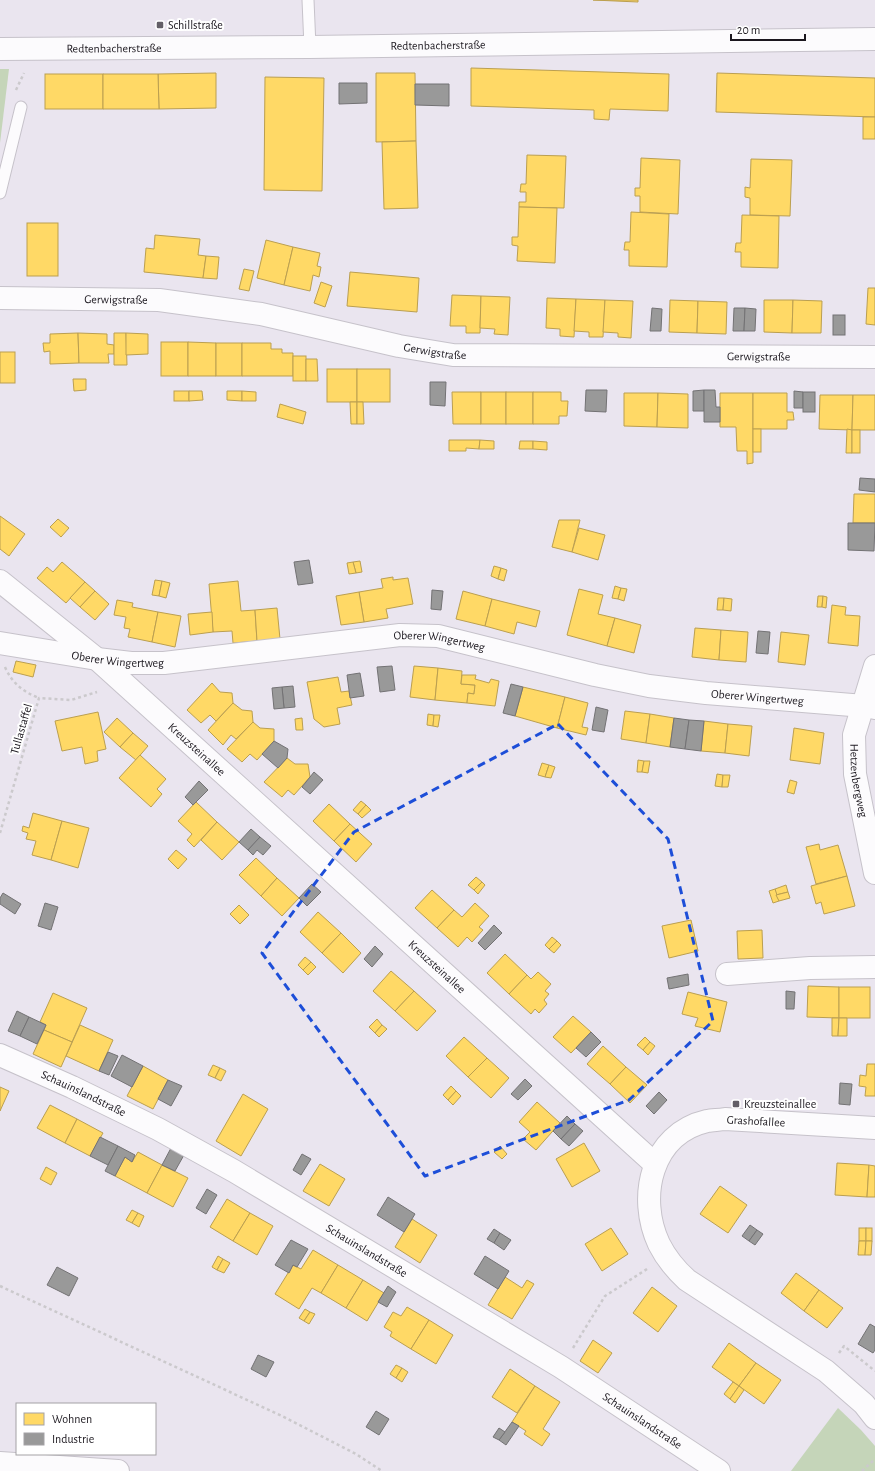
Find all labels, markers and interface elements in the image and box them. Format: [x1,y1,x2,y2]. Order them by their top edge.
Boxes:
scale bar [731,16,805,42]
place label: Schillstraße [168,19,223,31]
marker: Schillstraße [155,20,165,30]
text: 20 m [737,24,760,36]
street label: Redtenbacherstraße [390,39,486,52]
street label: Redtenbacherstraße [66,42,162,55]
street label: Gerwigstraße [84,293,148,306]
street label: Gerwigstraße [403,341,466,361]
street label: Gerwigstraße [727,350,790,363]
street label: Oberer Wingertweg [393,629,486,653]
street label: Oberer Wingertweg [71,649,164,669]
street label: Oberer Wingertweg [711,687,804,707]
street label: Tullastaffel [8,702,34,756]
street label: Kreuzsteinallee [166,721,228,778]
street label: Hetzenbergweg [848,743,870,819]
street label: Kreuzsteinallee [406,938,468,995]
street label: Schauinslandstraße [40,1068,128,1118]
place label: Kreuzsteinallee [744,1098,816,1110]
marker: Kreuzsteinallee [731,1099,741,1109]
street label: Grashofallee [726,1113,786,1129]
street label: Schauinslandstraße [324,1222,409,1279]
street label: Schauinslandstraße [601,1390,684,1451]
legend [16,1403,156,1455]
text: Wohnen [52,1413,92,1425]
text: Industrie [52,1433,94,1445]

